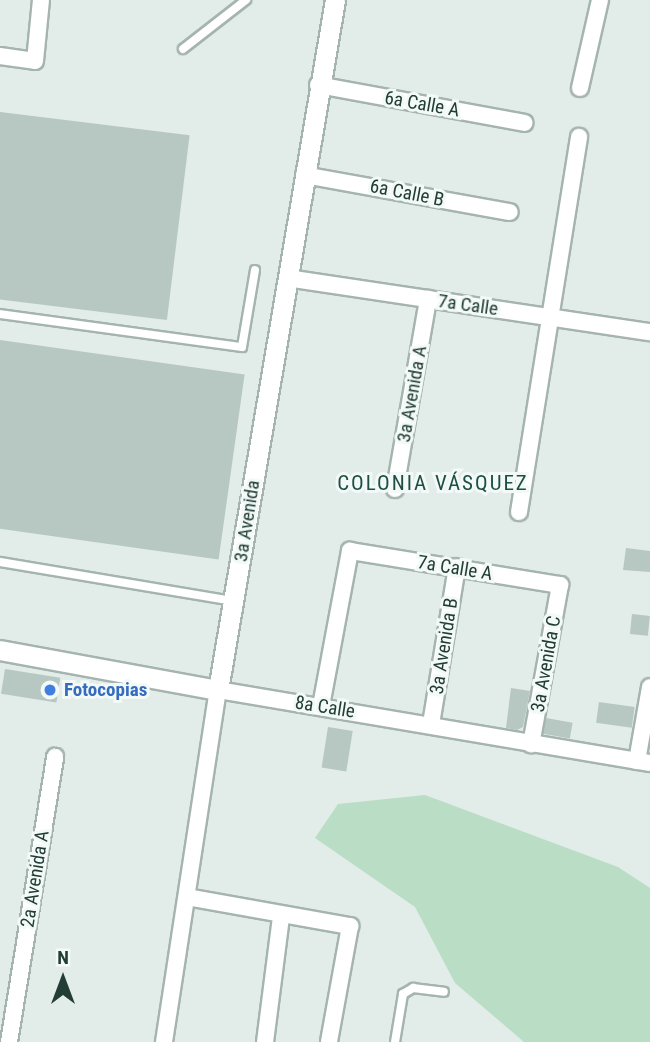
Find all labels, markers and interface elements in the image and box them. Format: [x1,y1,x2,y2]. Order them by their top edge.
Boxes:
street label: 6a Calle A [383,86,461,122]
street label: 6a Calle B [368,175,446,211]
street label: 7a Calle [437,290,499,320]
street label: 3a Avenida A [392,344,432,444]
district label: COLONIA VÁSQUEZ [339,470,527,496]
street label: 3a Avenida [229,479,265,563]
street label: 7a Calle A [416,551,494,585]
street label: 3a Avenida B [425,596,463,696]
street label: 3a Avenida C [526,614,566,714]
place label: Fotocopias [64,679,147,701]
marker: Fotocopias [42,682,58,698]
street label: 8a Calle [293,691,357,723]
street label: 2a Avenida A [16,829,54,929]
north arrow [28,944,98,1014]
text: N [57,946,69,969]

